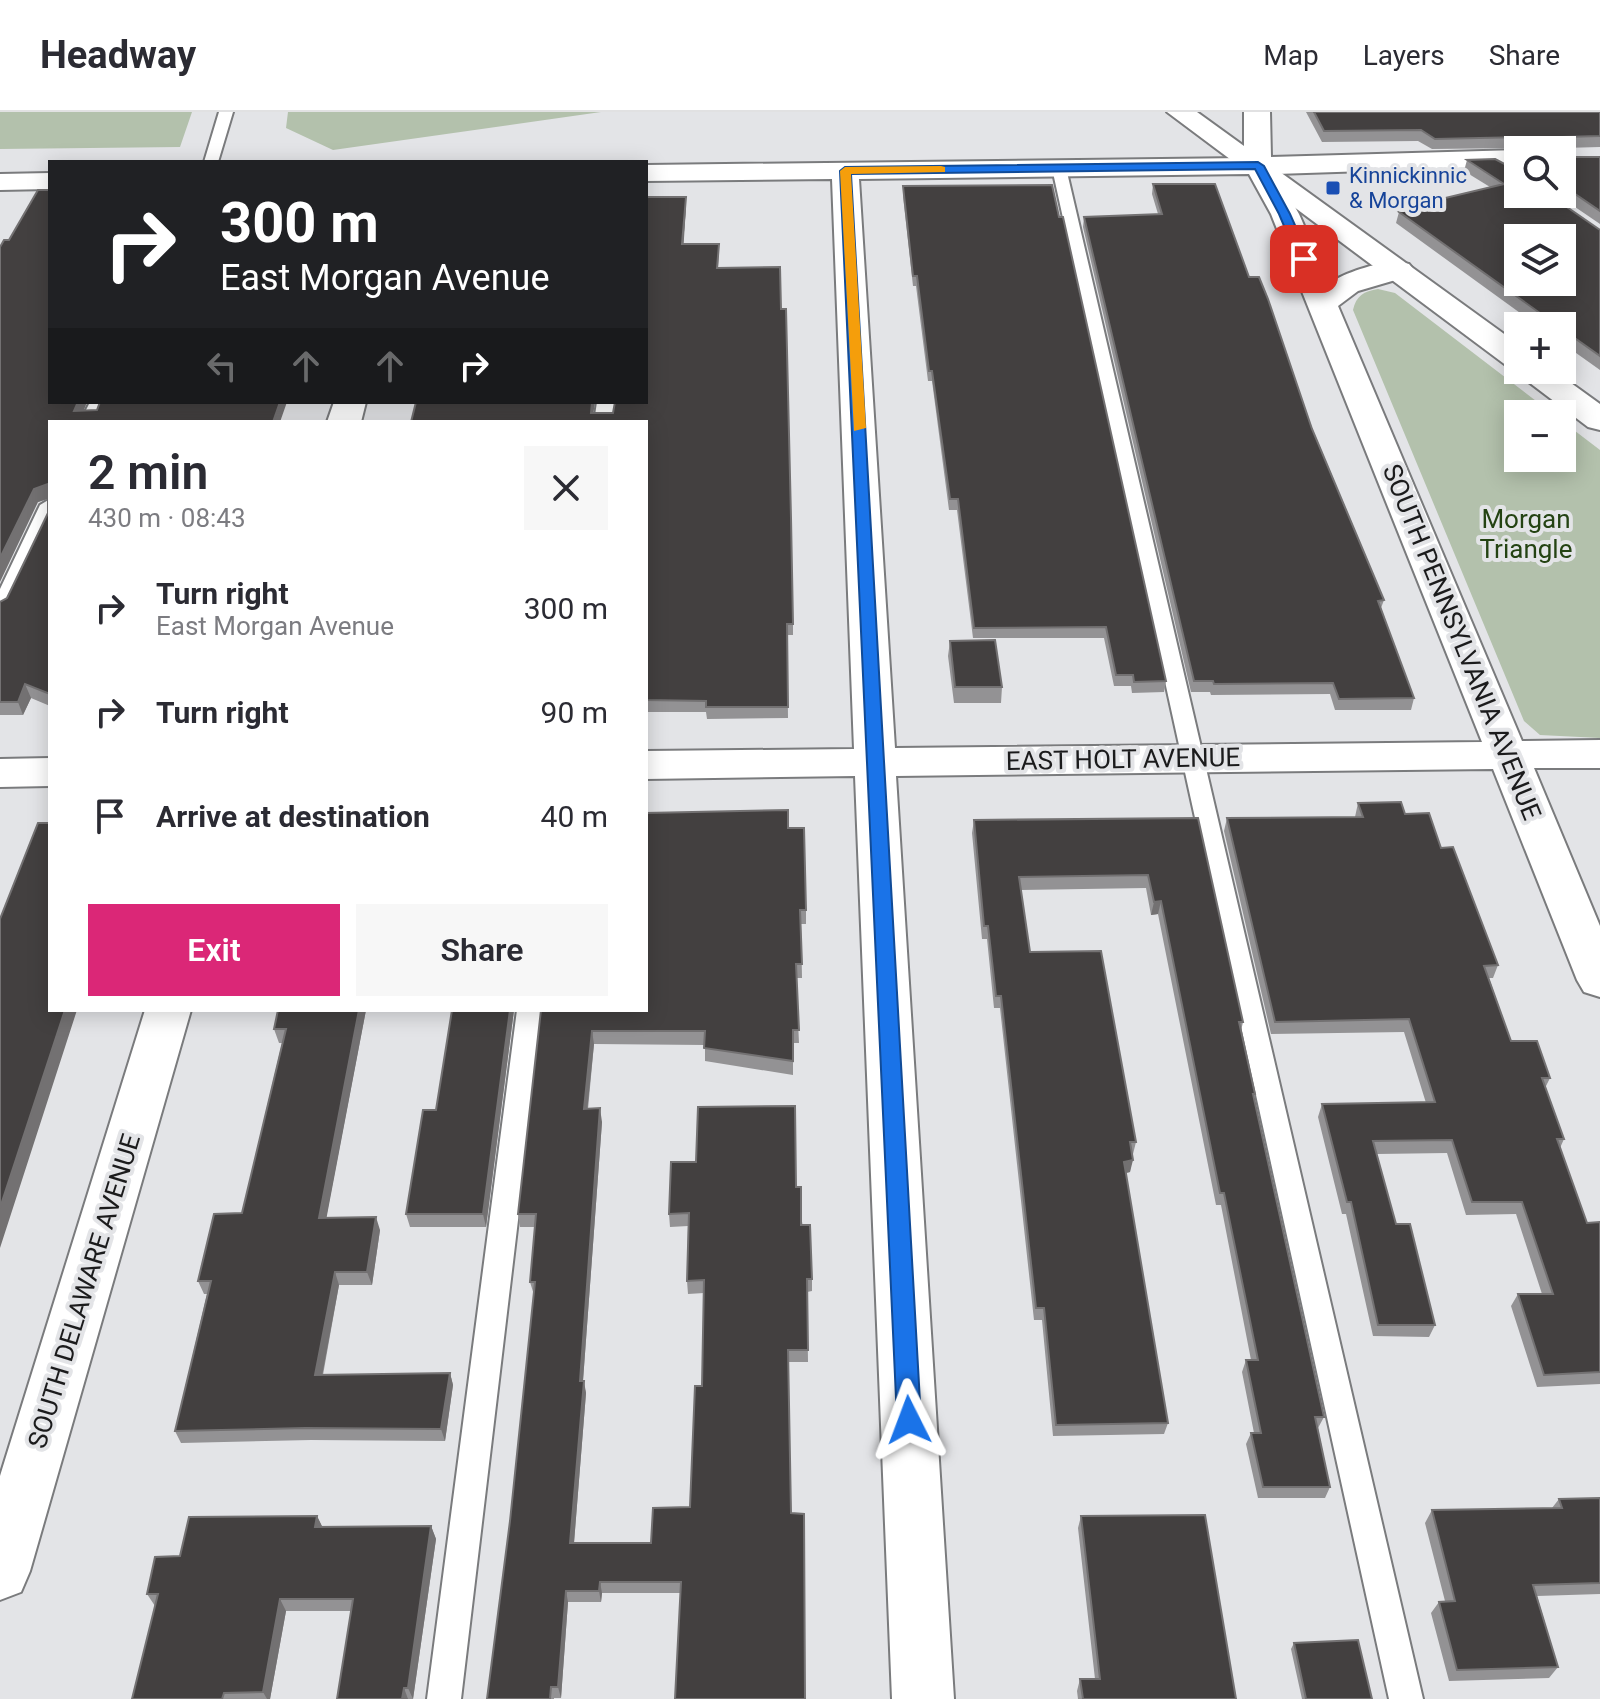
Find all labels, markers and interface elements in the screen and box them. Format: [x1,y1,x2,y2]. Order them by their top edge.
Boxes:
text: Headway [40,33,196,77]
text: Map [1263,39,1319,72]
text: Layers [1363,39,1445,72]
text: Share [1489,39,1560,72]
map controls [1504,136,1576,472]
button: search [1504,136,1576,208]
place label: Kinnickinnic & Morgan [1349,163,1467,213]
marker: Kinnickinnic & Morgan [1324,179,1342,197]
text: 300 m [220,190,379,256]
icon: right [88,192,192,296]
button: layers [1504,224,1576,296]
pin [1270,225,1338,293]
icon: arrive [1282,237,1326,281]
text: East Morgan Avenue [220,257,549,299]
button: + [1504,312,1576,384]
icon: left [200,344,244,388]
icon: ahead [284,344,328,388]
icon: ahead [368,344,412,388]
icon: right [452,344,496,388]
button: − [1504,400,1576,472]
text: 2 min [88,444,208,501]
button: close [524,446,608,530]
street label: SOUTH PENNSYLVANIA AVENUE [1377,460,1547,824]
text: 430 m · 08:43 [88,503,246,533]
park label: Morgan Triangle [1480,504,1572,564]
text: Turn right [156,576,289,611]
icon: right [88,586,132,630]
text: 300 m [524,591,608,626]
text: East Morgan Avenue [156,611,394,641]
icon: right [88,690,132,734]
text: Turn right [156,695,289,730]
text: 90 m [541,695,608,730]
street label: EAST HOLT AVENUE [1006,742,1240,776]
icon: arrive [88,794,132,838]
text: Arrive at destination [156,799,430,834]
text: 40 m [541,799,608,834]
button: Exit [88,904,340,996]
button: Share [356,904,608,996]
street label: SOUTH DELAWARE AVENUE [22,1130,146,1452]
position arrow [867,1378,951,1462]

